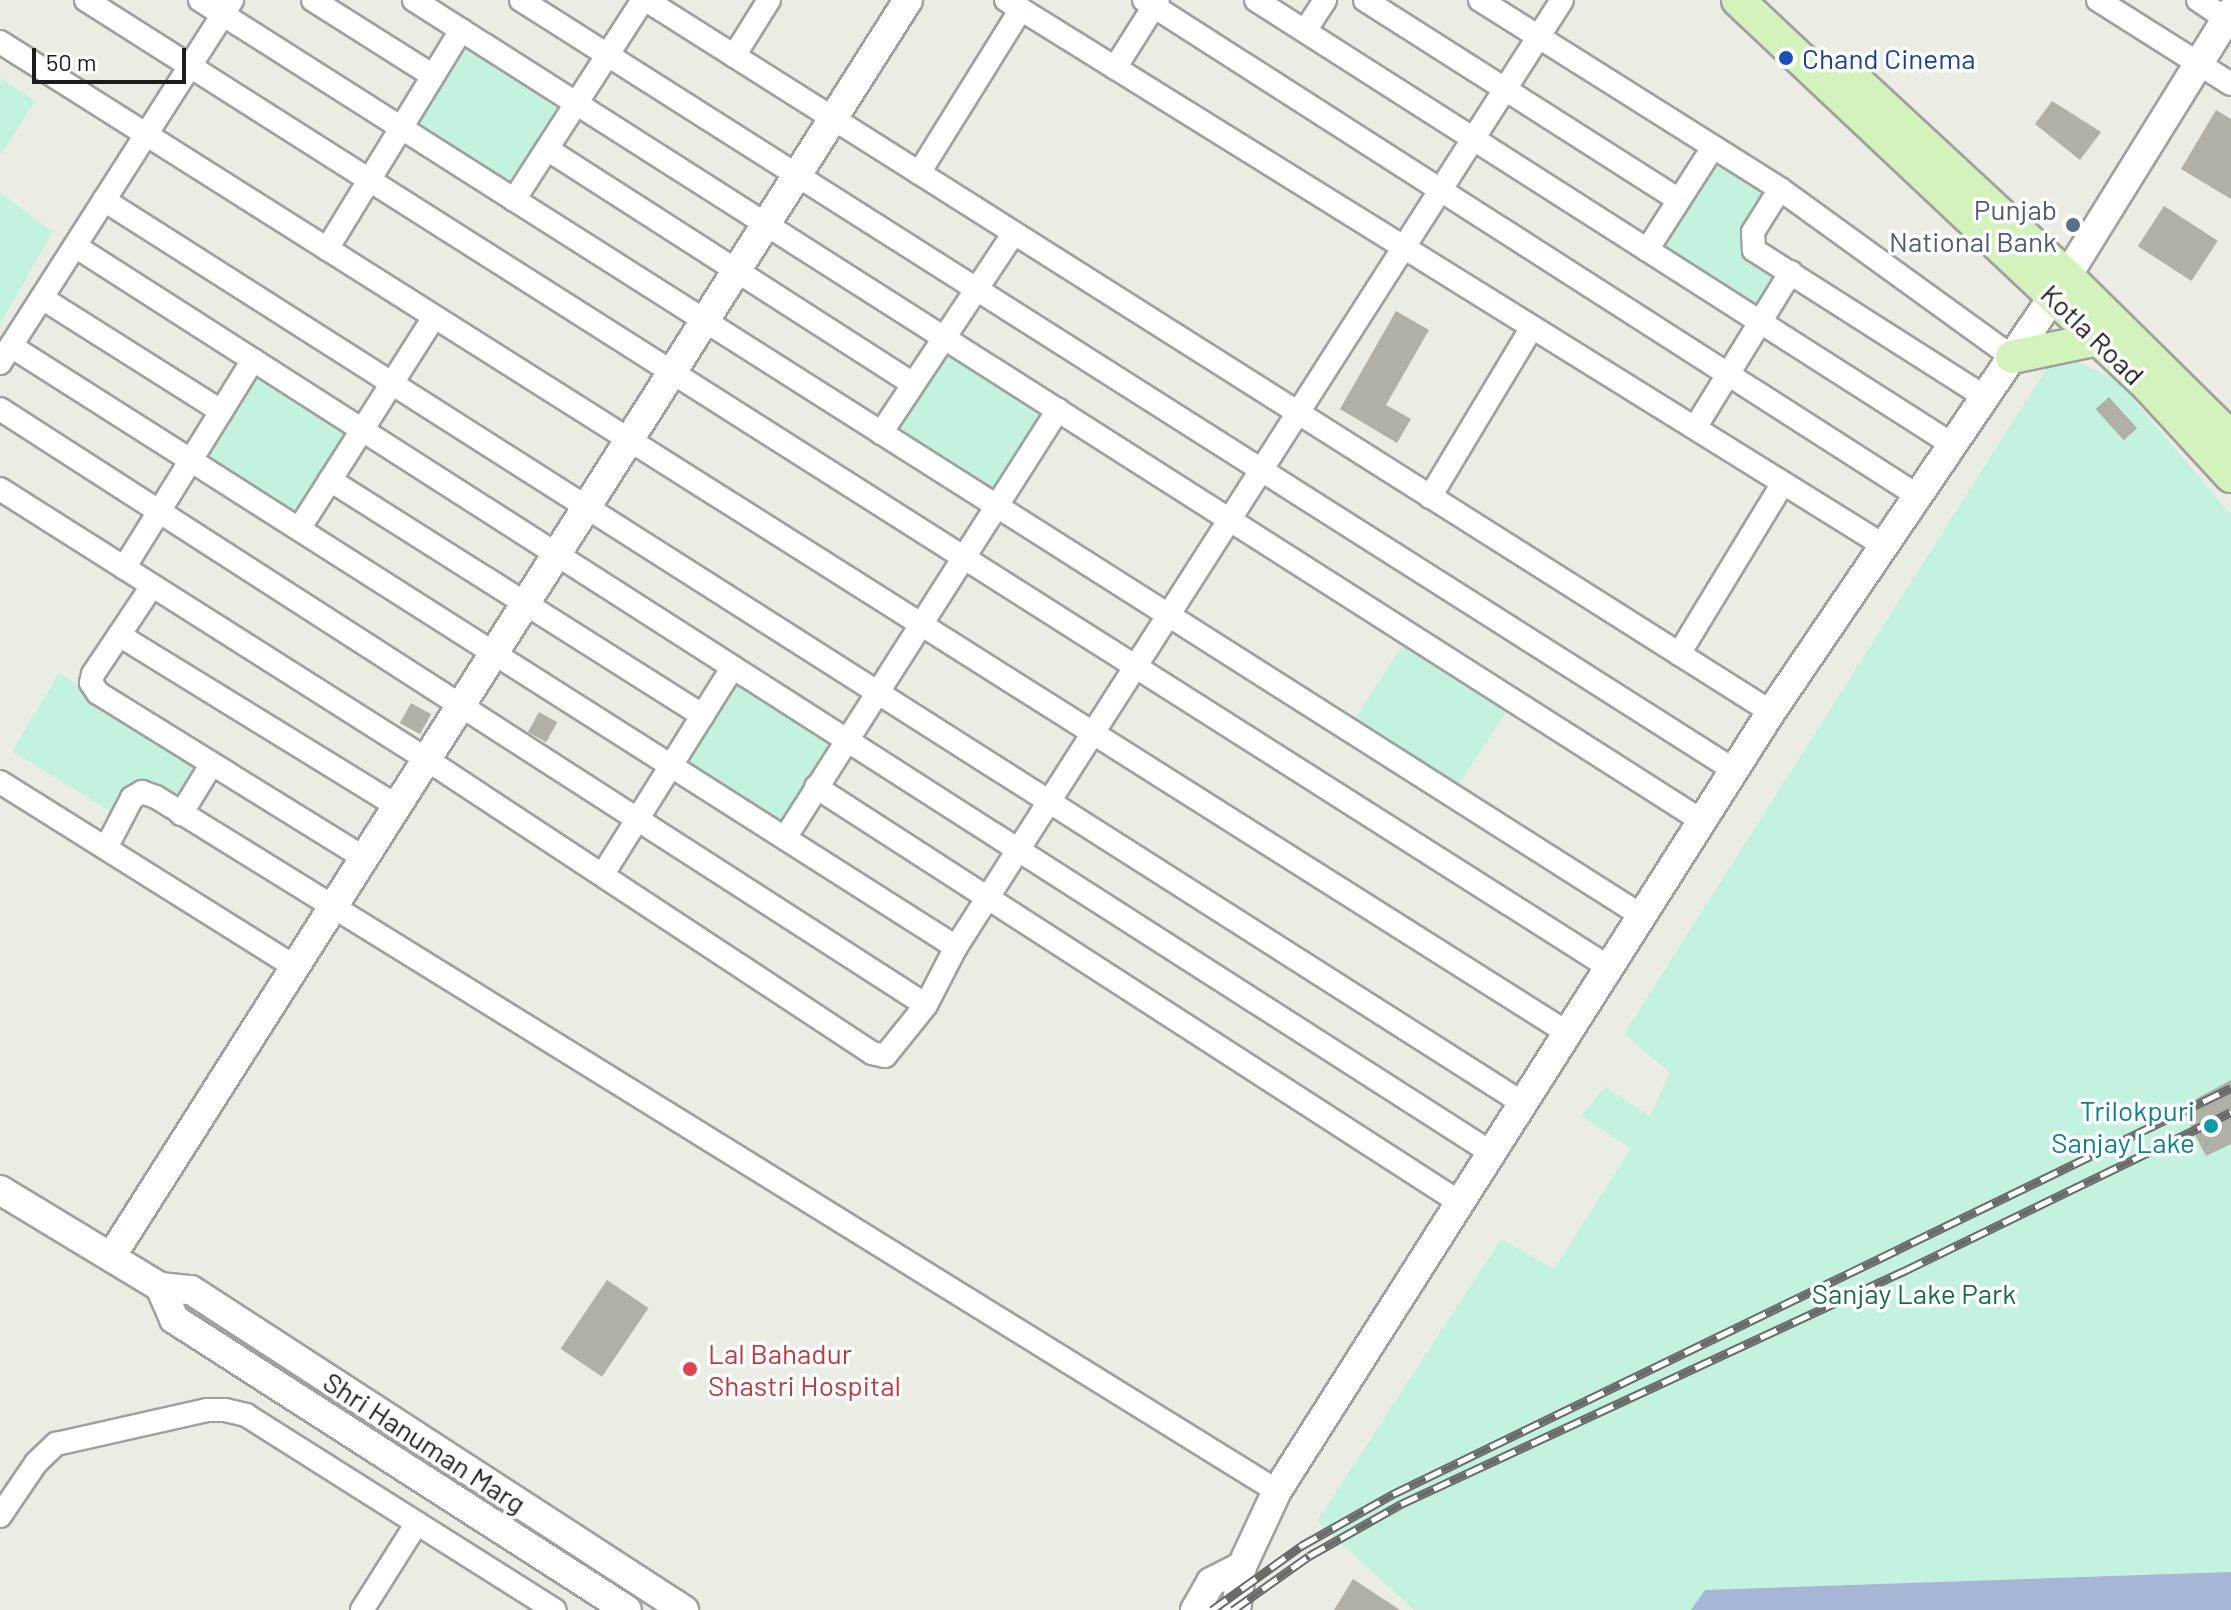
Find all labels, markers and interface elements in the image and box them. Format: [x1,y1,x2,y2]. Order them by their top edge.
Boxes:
scale bar [36,32,190,82]
place label: Chand Cinema [1802,41,1976,75]
text: 50 m [46,47,97,76]
marker: Chand Cinema [1777,49,1795,67]
place label: Punjab National Bank [1889,192,2057,258]
marker: Punjab National Bank [2064,216,2082,234]
street label: Kotla Road [2034,277,2152,391]
place label: Trilokpuri Sanjay Lake [2051,1093,2195,1159]
marker: Trilokpuri Sanjay Lake [2202,1117,2220,1135]
park label: Sanjay Lake Park [1812,1276,2016,1310]
place label: Lal Bahadur Shastri Hospital [708,1336,901,1402]
marker: Lal Bahadur Shastri Hospital [679,1358,701,1380]
street label: Shri Hanuman Marg [318,1364,532,1520]

